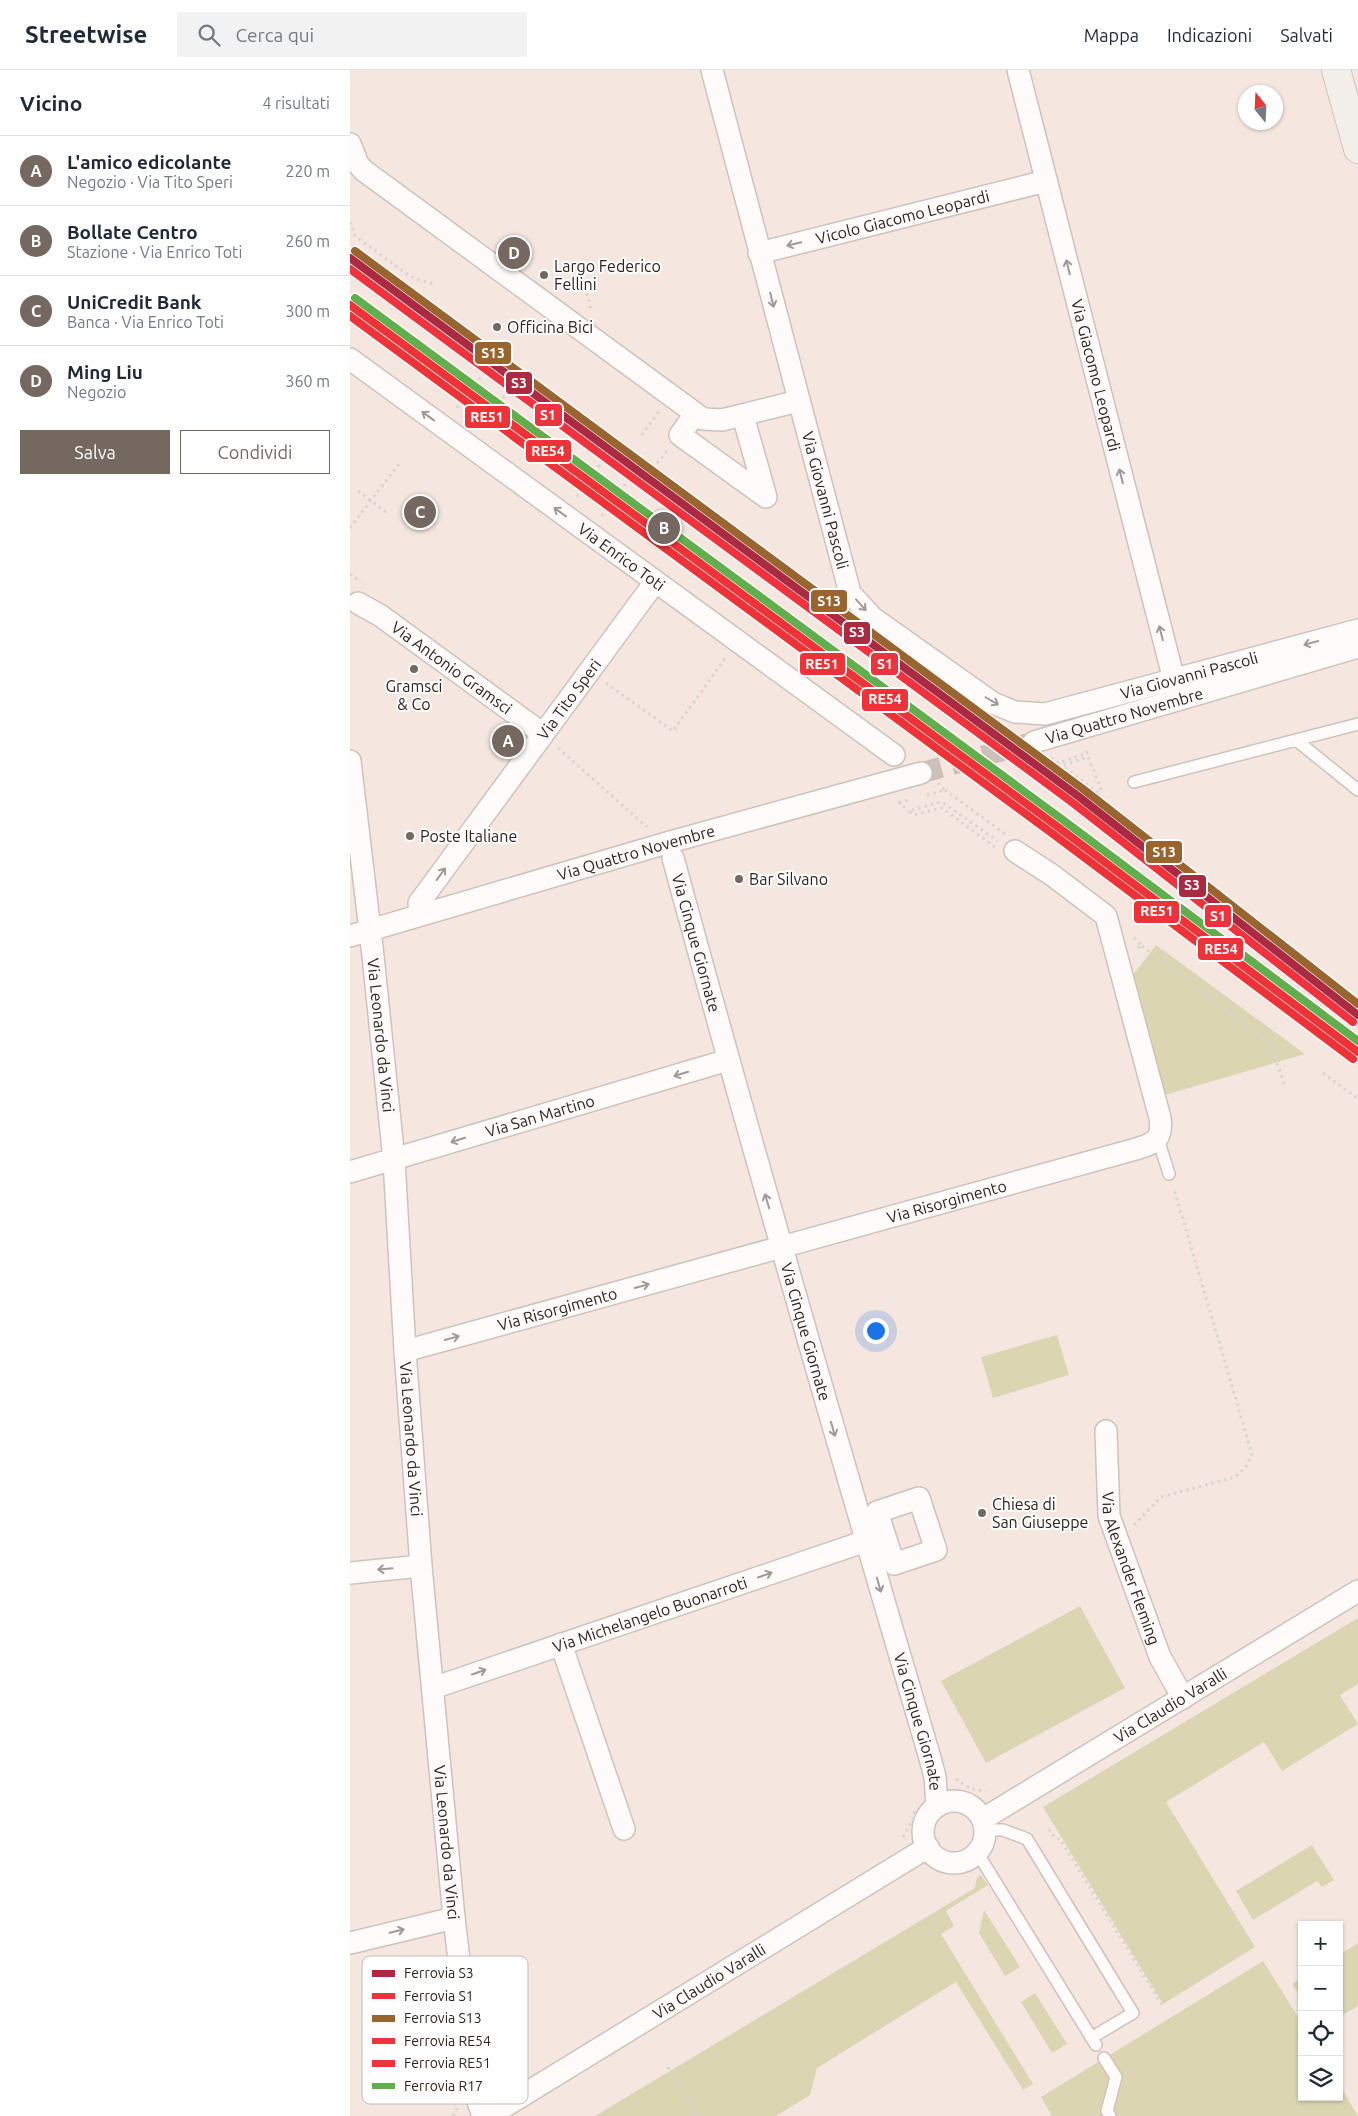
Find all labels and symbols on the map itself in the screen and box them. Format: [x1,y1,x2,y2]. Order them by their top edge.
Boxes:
north arrow [1238,85,1283,130]
street label: Vicolo Giacomo Leopardi [814,187,991,247]
pin: D [498,234,530,272]
one-way arrow [787,240,803,249]
place label: Largo Federico Fellini [554,257,661,293]
one-way arrow [1062,260,1072,276]
marker: Largo Federico Fellini [538,269,550,281]
one-way arrow [767,291,777,307]
street label: Via Giacomo Leopardi [1068,297,1124,453]
place label: Officina Bici [507,318,593,336]
marker: Officina Bici [491,321,503,333]
line badge: S13 [474,341,512,365]
text: S13 [481,345,505,361]
line badge: S3 [505,371,533,395]
text: S3 [511,375,527,391]
line badge: S1 [534,403,563,427]
line badge: RE51 [464,405,511,429]
text: S1 [540,407,556,423]
text: RE51 [470,409,504,425]
one-way arrow [422,411,436,421]
street label: Via Giovanni Pascoli [799,429,852,571]
line badge: RE54 [525,439,572,463]
text: RE54 [531,443,565,459]
one-way arrow [1116,468,1125,484]
pin: C [404,493,436,531]
one-way arrow [553,507,567,517]
pin: B [648,509,680,547]
street label: Via Enrico Toti [575,519,668,594]
line badge: S13 [810,589,848,613]
text: S13 [817,593,841,609]
one-way arrow [855,599,867,612]
street label: Via Antonio Gramsci [388,618,516,717]
line badge: S3 [843,621,871,645]
text: S3 [849,624,865,640]
one-way arrow [1156,625,1166,641]
one-way arrow [1303,638,1319,648]
street label: Via Giovanni Pascoli [1118,648,1260,702]
line badge: RE51 [799,652,846,676]
line badge: S1 [870,652,899,676]
street label: Via Tito Speri [533,655,604,743]
text: RE51 [805,656,839,672]
text: S1 [877,656,893,672]
marker: Gramsci & Co [408,663,420,675]
place label: Gramsci & Co [386,677,442,713]
street label: Via Quattro Novembre [1043,684,1205,747]
line badge: RE54 [861,688,909,712]
text: RE54 [868,691,902,707]
one-way arrow [984,696,999,706]
pin: A [492,722,524,760]
street label: Via Quattro Novembre [555,821,717,884]
place label: Poste Italiane [420,827,517,845]
marker: Poste Italiane [404,830,416,842]
line badge: S13 [1145,840,1183,864]
text: S13 [1152,844,1176,860]
one-way arrow [435,868,446,881]
place label: Bar Silvano [749,870,828,888]
street label: Via Cinque Giornate [669,872,724,1014]
marker: Bar Silvano [733,873,745,885]
line badge: S3 [1178,874,1207,898]
text: S3 [1184,877,1200,893]
line badge: RE51 [1133,900,1180,924]
text: RE51 [1140,903,1174,919]
line badge: S1 [1204,904,1232,928]
text: S1 [1210,908,1226,924]
line badge: RE54 [1197,937,1244,961]
text: RE54 [1204,941,1238,957]
street label: Via Leonardo da Vinci [364,957,398,1113]
one-way arrow [673,1069,689,1079]
street label: Via San Martino [483,1091,597,1140]
one-way arrow [451,1136,467,1146]
street label: Via Risorgimento [885,1176,1009,1226]
one-way arrow [762,1194,772,1210]
street label: Via Cinque Giornate [778,1261,834,1403]
one-way arrow [634,1280,650,1290]
street label: Via Risorgimento [495,1284,619,1334]
your location [863,1318,889,1344]
one-way arrow [443,1332,459,1342]
street label: Via Leonardo da Vinci [397,1361,426,1517]
one-way arrow [829,1421,839,1437]
street label: Via Alexander Fleming [1099,1491,1164,1647]
place label: Chiesa di San Giuseppe [992,1495,1088,1531]
marker: Chiesa di San Giuseppe [976,1507,988,1519]
one-way arrow [378,1565,394,1574]
one-way arrow [757,1570,773,1579]
street label: Via Michelangelo Buonarroti [550,1573,750,1656]
one-way arrow [875,1577,885,1593]
street label: Via Cinque Giornate [891,1651,945,1791]
street label: Via Claudio Varalli [1110,1664,1230,1746]
one-way arrow [471,1667,487,1677]
street label: Via Leonardo da Vinci [431,1764,463,1920]
one-way arrow [389,1926,405,1935]
street label: Via Claudio Varalli [649,1940,769,2023]
legend [362,1956,528,2104]
text: Ferrovia S3 [404,1965,474,1981]
text: Ferrovia S1 [404,1988,474,2004]
text: Ferrovia S13 [404,2010,482,2026]
text: Ferrovia RE54 [404,2033,491,2049]
text: Ferrovia RE51 [404,2055,491,2071]
text: Ferrovia R17 [404,2078,483,2094]

